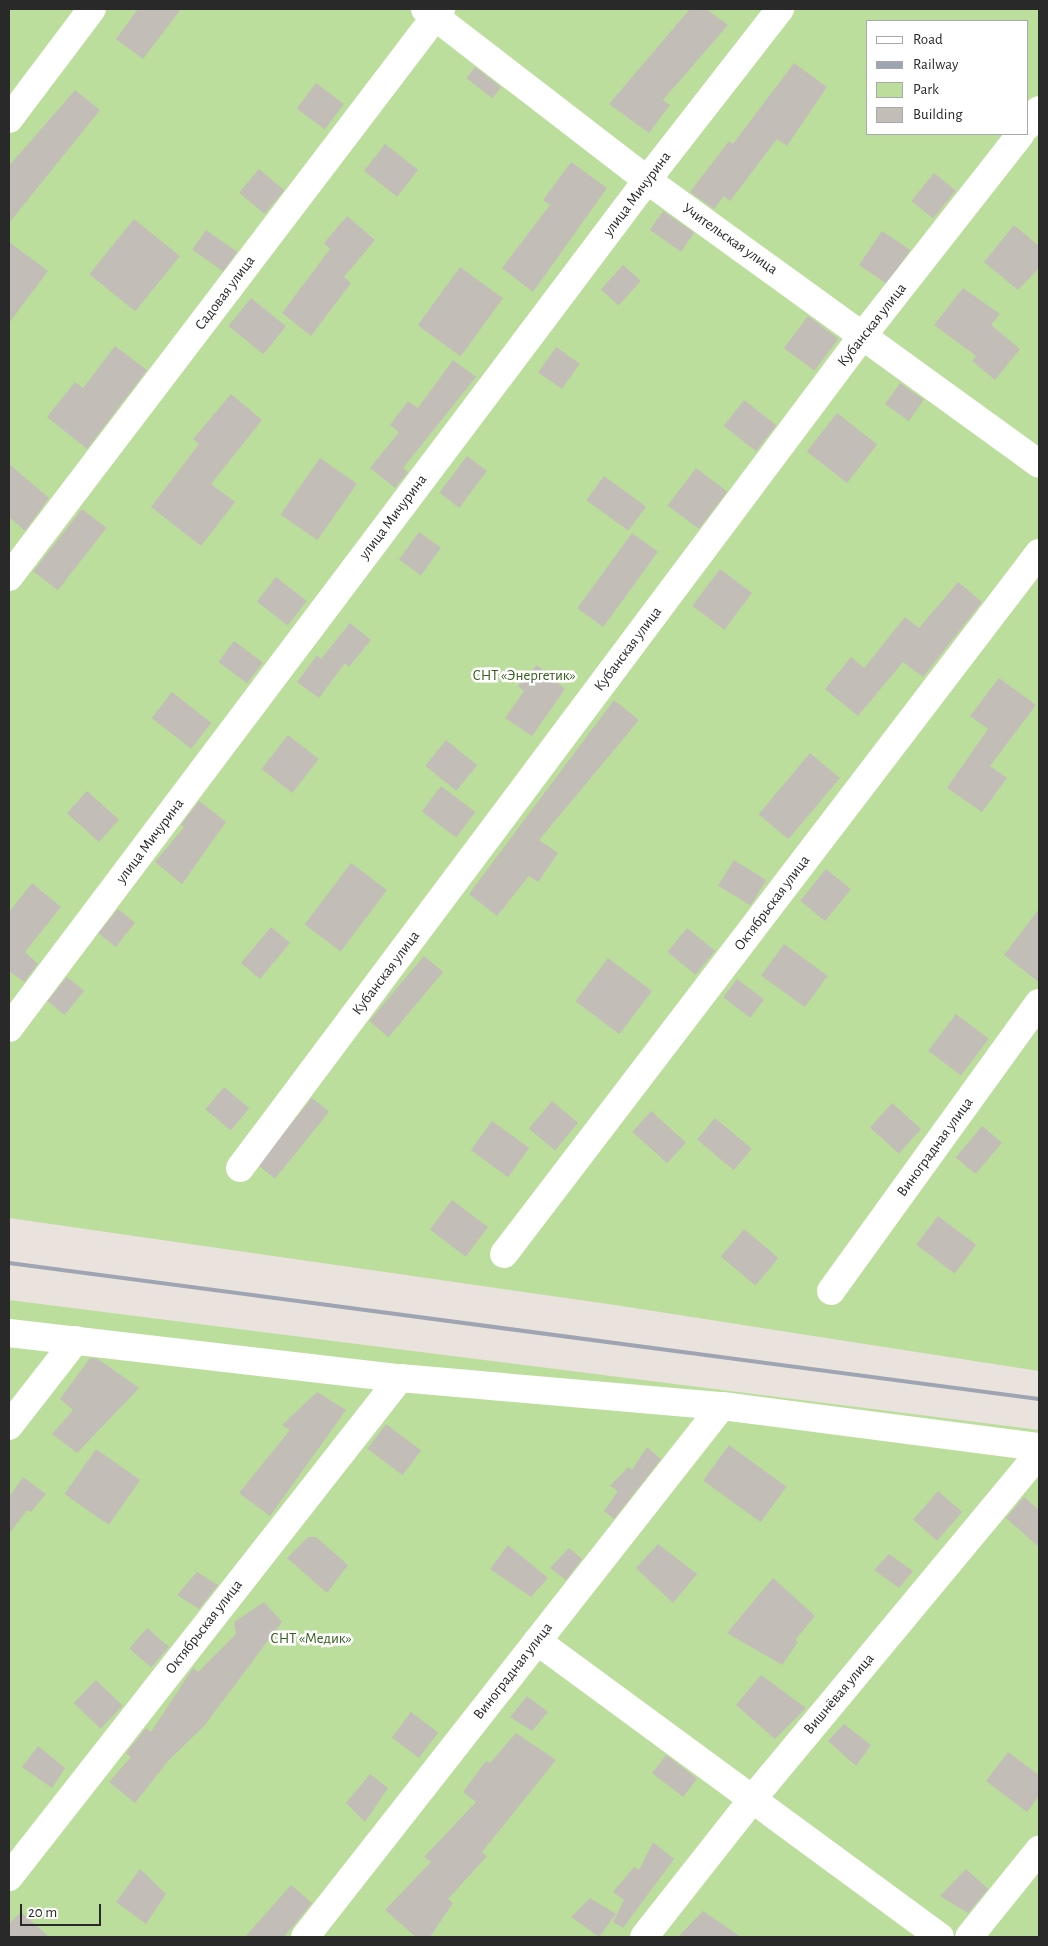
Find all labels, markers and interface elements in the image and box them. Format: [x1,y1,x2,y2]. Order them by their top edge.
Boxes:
legend [866,20,1028,135]
text: Road [913,32,943,47]
text: Railway [913,57,958,72]
text: Park [913,82,939,97]
text: Building [913,107,963,122]
street label: улица Мичурина [599,148,675,240]
street label: Учительская улица [679,200,781,278]
street label: Садовая улица [191,252,259,334]
street label: Кубанская улица [834,280,910,370]
street label: улица Мичурина [355,471,431,563]
street label: Кубанская улица [590,603,666,695]
park label: СНТ «Энергетик» [472,667,576,685]
street label: улица Мичурина [112,795,188,887]
street label: Октябрьская улица [730,852,814,954]
street label: Кубанская улица [348,927,424,1019]
street label: Виноградная улица [893,1094,977,1200]
street label: Октябрьская улица [162,1576,246,1678]
street label: Виноградная улица [470,1619,556,1723]
park label: СНТ «Медик» [270,1630,352,1648]
street label: Вишнёвая улица [800,1650,878,1738]
scale bar [22,1894,104,1926]
text: 20 m [28,1905,57,1920]

